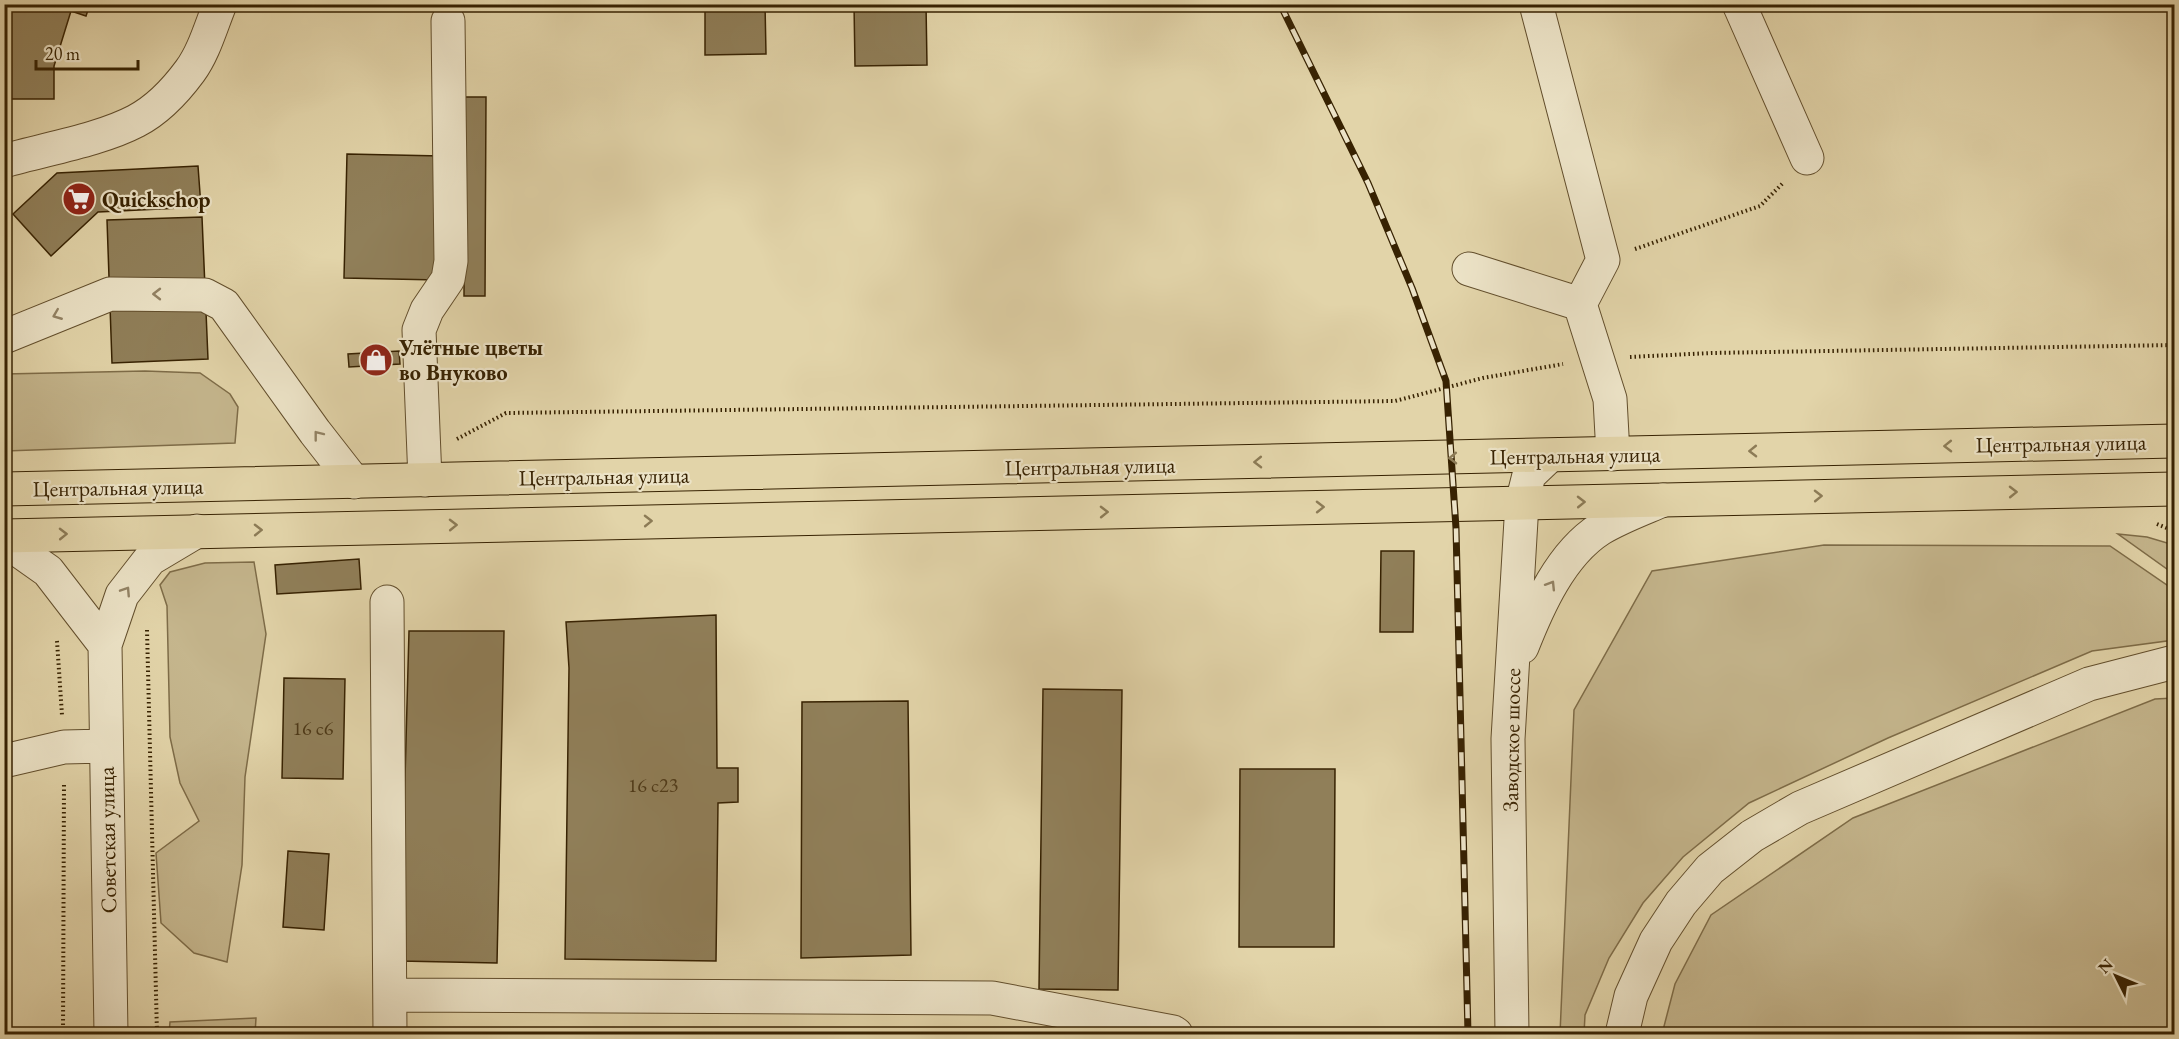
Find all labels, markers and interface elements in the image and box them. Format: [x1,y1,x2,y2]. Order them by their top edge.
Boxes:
scale bar [36,33,138,71]
text: 20 m [45,42,80,65]
supermarket icon: Quickschop [61,181,97,217]
place label: Quickschop [102,185,210,214]
one-way arrow [153,288,162,300]
one-way arrow [52,308,63,320]
place label: Улётные цветы во Внуково [398,333,543,387]
shop icon: Улётные цветы во Внуково [358,342,394,378]
street label: Центральная улица [1975,428,2147,459]
one-way arrow [314,431,325,442]
street label: Центральная улица [1489,440,1661,471]
one-way arrow [1944,440,1953,452]
one-way arrow [1749,445,1758,457]
street label: Центральная улица [1004,451,1176,482]
one-way arrow [1449,452,1458,464]
one-way arrow [1254,456,1263,468]
street label: Центральная улица [518,461,690,492]
street label: Центральная улица [32,472,204,503]
one-way arrow [2008,486,2017,498]
one-way arrow [1813,490,1822,503]
one-way arrow [1576,495,1585,508]
one-way arrow [1315,501,1324,513]
one-way arrow [1099,506,1108,518]
one-way arrow [643,515,652,528]
one-way arrow [448,519,457,532]
one-way arrow [253,523,262,536]
one-way arrow [58,528,67,541]
one-way arrow [1544,581,1556,591]
one-way arrow [119,587,130,598]
street label: Заводское шоссе [1496,667,1527,812]
house number: 16 с6 [293,715,334,741]
street label: Советская улица [92,766,123,914]
house number: 16 с23 [628,772,678,798]
north arrow [2086,946,2146,1006]
text: N [2093,954,2118,978]

